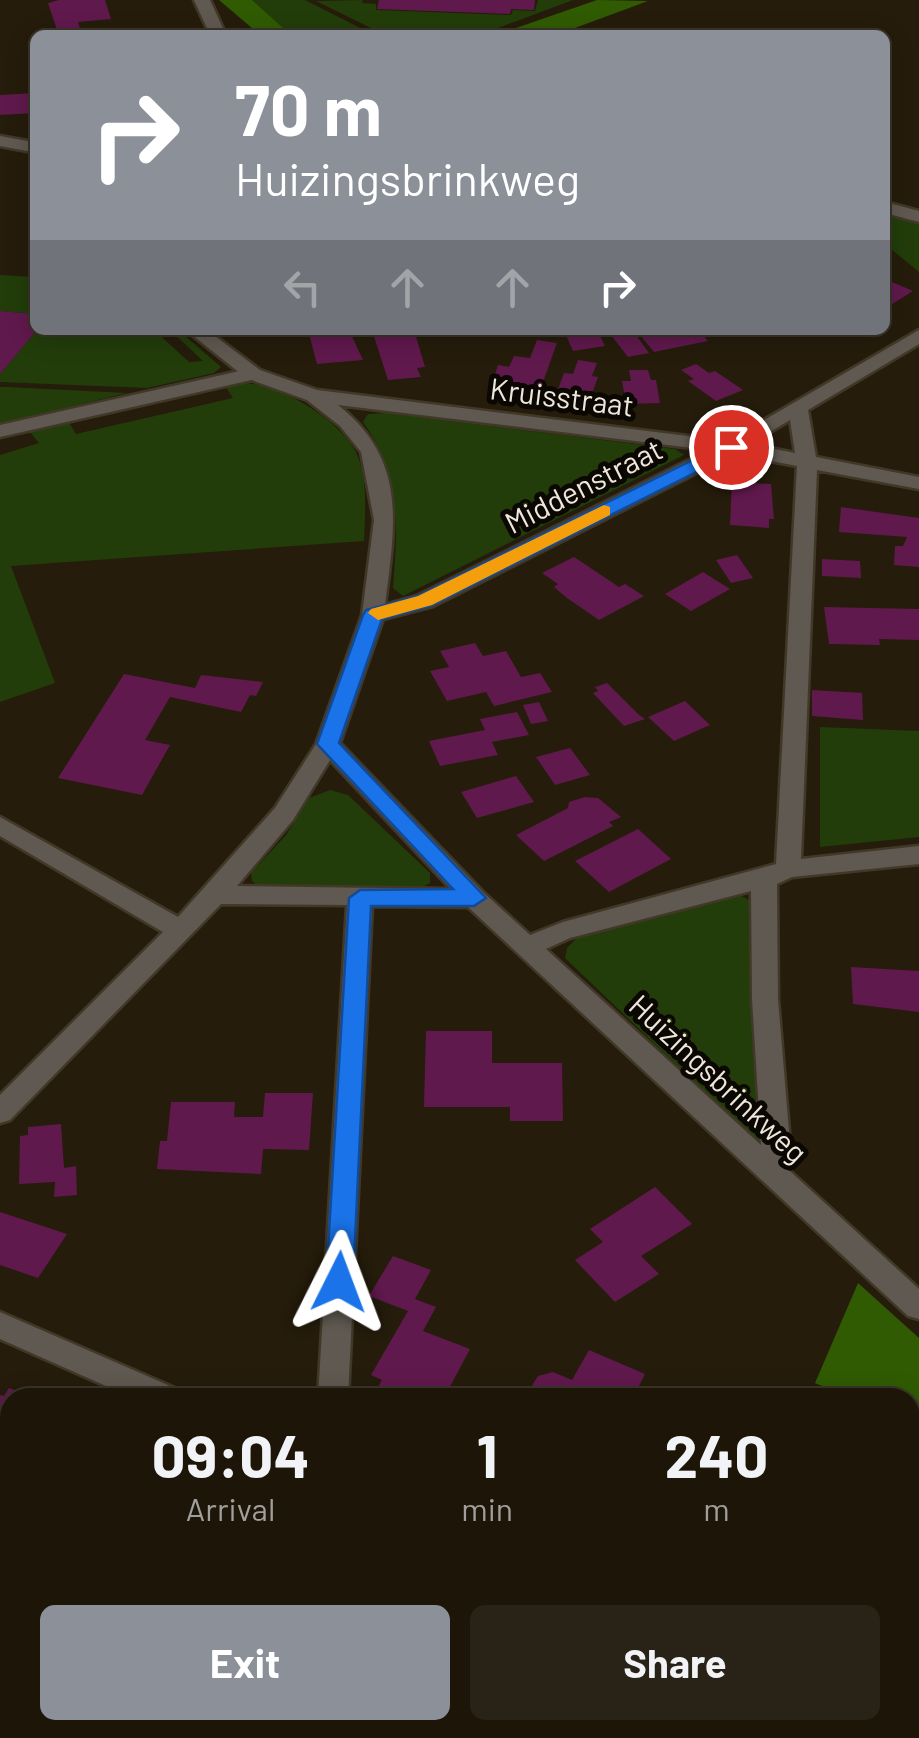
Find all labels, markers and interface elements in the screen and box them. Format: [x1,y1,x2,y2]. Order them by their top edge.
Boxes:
text: 70 m [235,66,382,150]
icon: right [70,70,200,200]
text: Huizingsbrinkweg [235,151,580,205]
icon: left [275,260,330,315]
icon: ahead [380,260,435,315]
icon: ahead [485,260,540,315]
icon: right [590,260,645,315]
street label: Kruisstraat [488,369,636,423]
pin [689,405,774,490]
icon: arrive [704,420,759,475]
street label: Middenstraat [498,430,668,540]
street label: Huizingsbrinkweg [623,986,815,1170]
position arrow [287,1230,391,1334]
text: 09:04 [151,1418,310,1490]
text: 1 [477,1418,498,1490]
text: 240 [664,1418,769,1490]
text: Arrival [186,1489,275,1527]
text: min [461,1489,513,1527]
text: m [703,1489,730,1527]
button: Exit [40,1605,450,1720]
button: Share [470,1605,880,1720]

